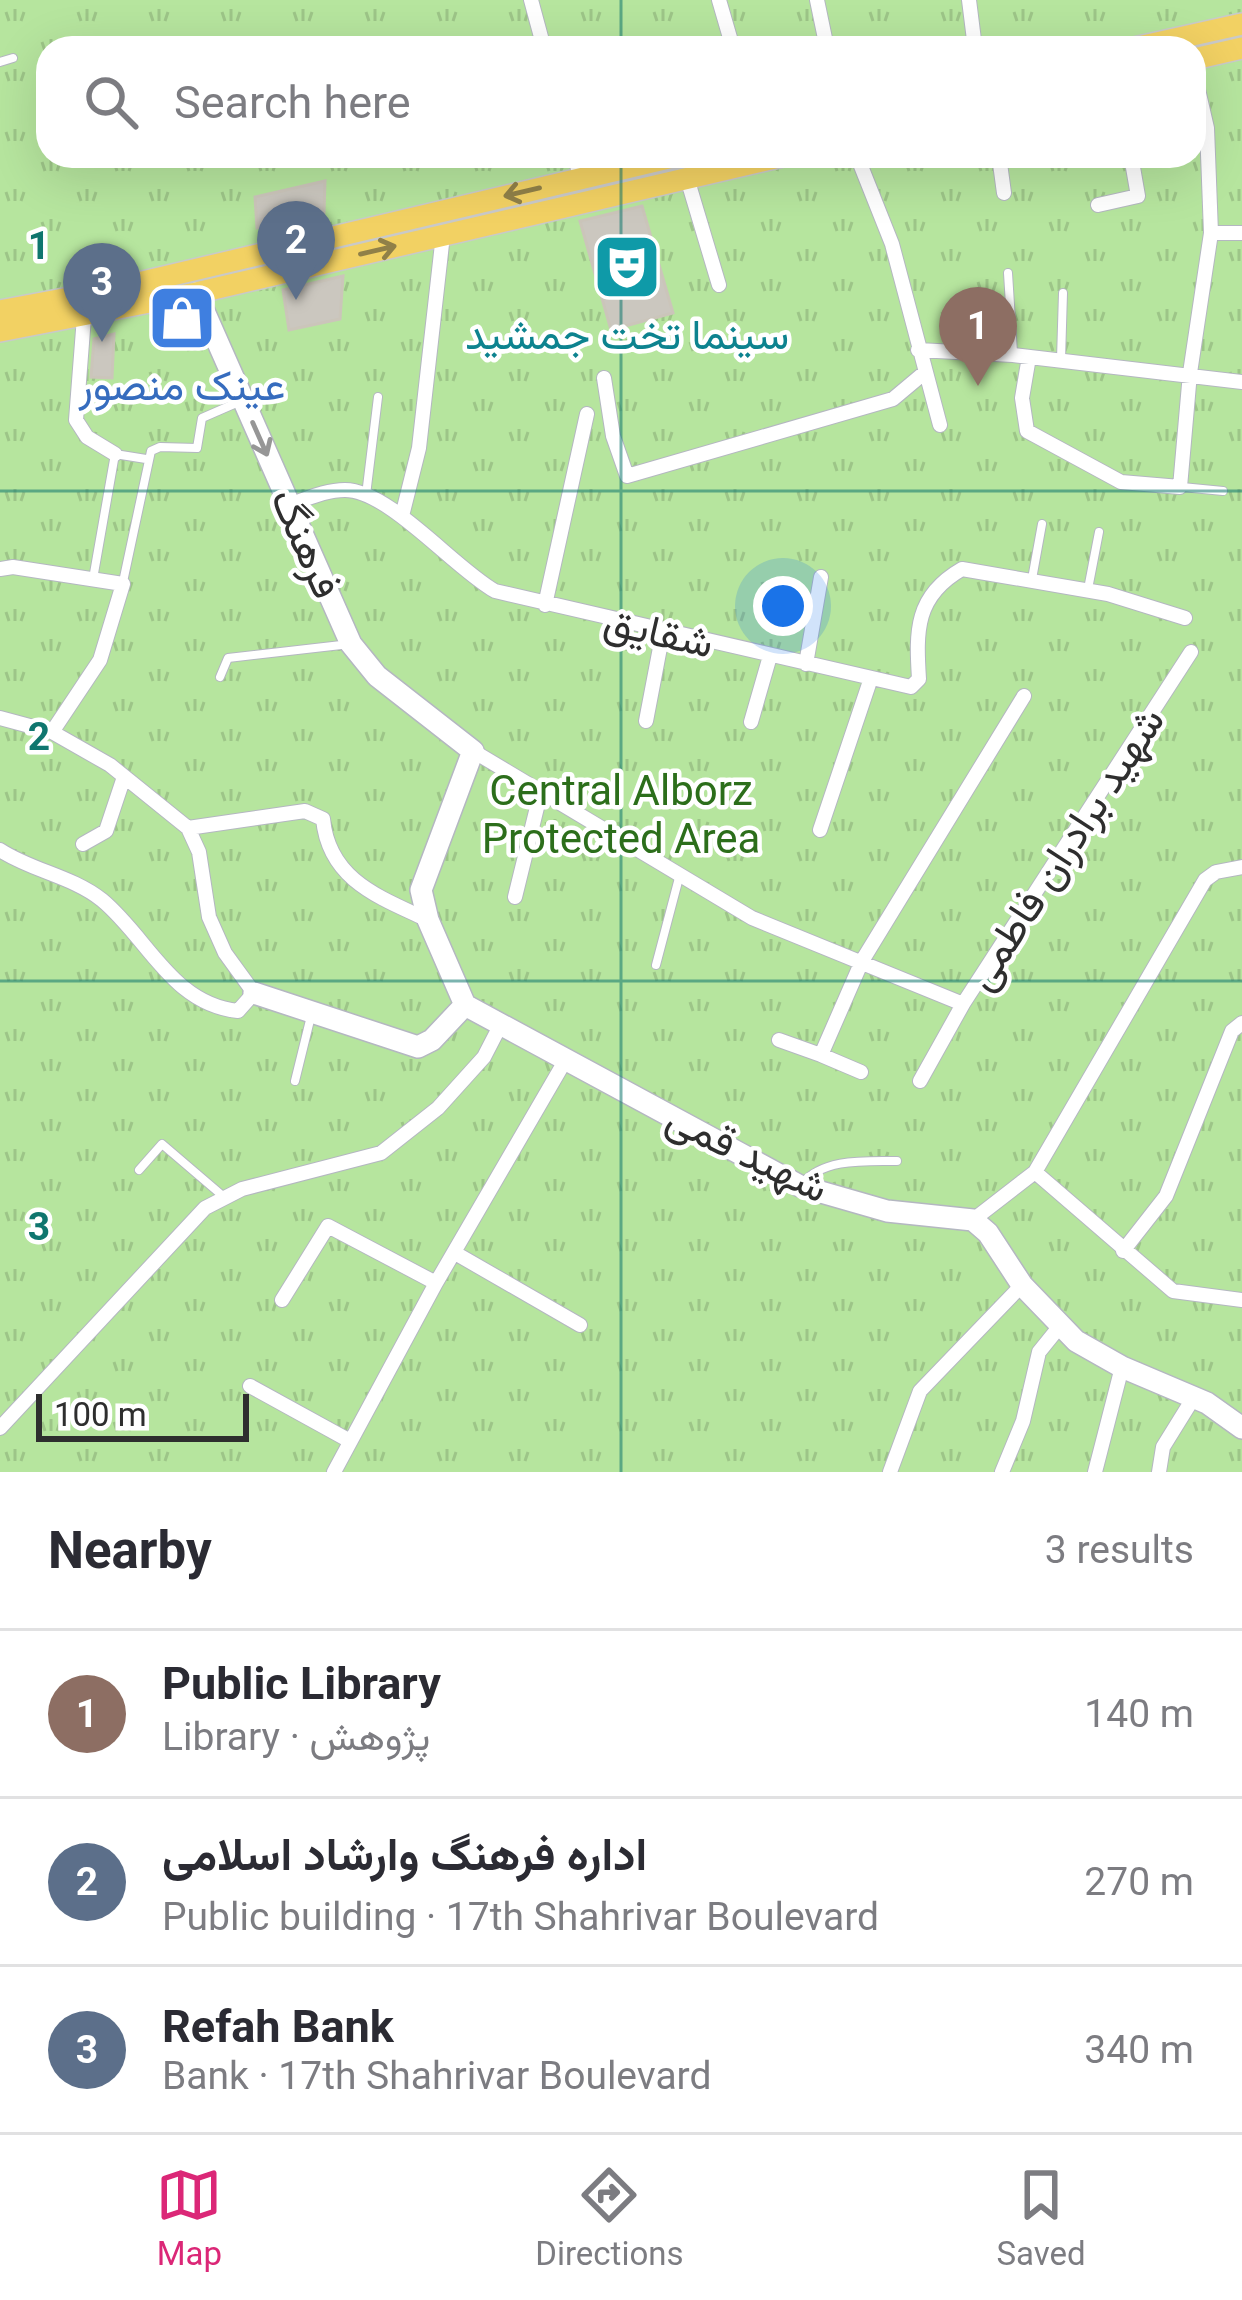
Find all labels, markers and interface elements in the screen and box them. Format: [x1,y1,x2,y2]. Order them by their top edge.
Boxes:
search box [36,36,1206,168]
icon: search [78,69,144,135]
text: Search here [174,76,411,129]
one-way arrow [503,182,541,204]
pin: 2 [257,201,335,300]
text: 1 [28,223,50,269]
theatre icon: سینما تخت جمشید [592,232,662,302]
one-way arrow [358,238,396,261]
pin: 3 [63,243,141,342]
shop icon: عینک منصور [147,283,217,353]
pin: 1 [939,287,1017,386]
place label: سینما تخت جمشید [465,310,789,359]
place label: عینک منصور [78,361,286,412]
one-way arrow [250,420,272,456]
street label: فرهنگ [259,481,352,607]
your location [753,576,813,636]
street label: شقایق [599,595,718,669]
street label: شهید برادران فاطمی [955,698,1176,1000]
text: 2 [28,714,50,760]
park label: Central Alborz Protected Area [482,766,760,863]
street label: شهید قمی [659,1092,836,1213]
text: 3 [28,1204,50,1250]
scale bar [36,1388,249,1441]
text: 100 m [54,1395,147,1434]
text: Nearby [48,1521,212,1580]
text: 3 results [1045,1527,1194,1573]
text: Public Library [162,1657,441,1710]
text: 1 [76,1691,98,1737]
text: 140 m [1084,1691,1194,1737]
text: Library · پژوهش [162,1714,430,1760]
text: اداره فرهنگ وارشاد اسلامی [162,1828,647,1881]
text: 2 [76,1859,98,1905]
text: 270 m [1084,1859,1194,1905]
text: Public building · 17th Shahrivar Boulevard [162,1894,879,1940]
text: Refah Bank [162,2000,394,2053]
text: 3 [76,2027,98,2073]
text: 340 m [1084,2027,1194,2073]
text: Bank · 17th Shahrivar Boulevard [162,2053,711,2099]
tab: Map [156,2162,222,2273]
tab: Directions [535,2162,684,2273]
tab: Saved [996,2162,1086,2273]

